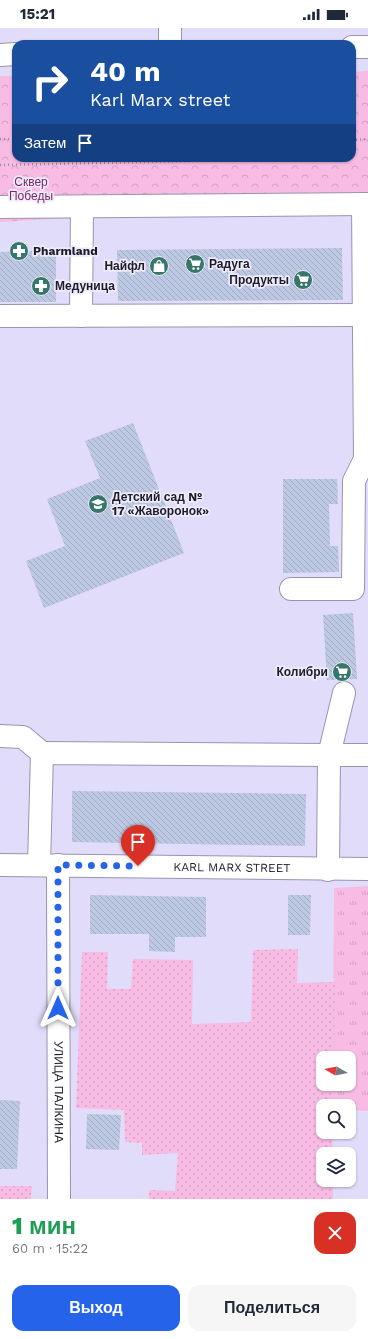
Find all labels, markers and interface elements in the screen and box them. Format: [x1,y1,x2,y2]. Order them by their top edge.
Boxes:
text: 15:21 [20,5,55,23]
text: 40 m [90,55,160,88]
icon: right [24,56,76,108]
text: Karl Marx street [90,89,230,110]
icon: arrive [74,132,96,154]
text: Затем [24,134,66,152]
park label: Сквер Победы [9,175,53,203]
pharmacy icon: Pharmland [8,240,30,262]
place label: Pharmland [33,244,98,258]
supermarket icon: Радуга [184,253,206,275]
shop icon: Найфл [148,255,170,277]
place label: Радуга [209,257,250,271]
place label: Найфл [104,259,145,273]
supermarket icon: Продукты [292,269,314,291]
place label: Продукты [229,273,289,287]
pharmacy icon: Медуница [30,275,52,297]
place label: Медуница [55,279,115,293]
place label: Детский сад № 17 «Жаворонок» [112,490,209,518]
school or university icon: Детский сад № 17 «Жаворонок» [87,493,109,515]
supermarket icon: Колибри [331,661,353,683]
place label: Колибри [277,665,328,679]
pin [121,825,155,866]
icon: arrive [127,831,149,853]
street label: KARL MARX STREET [173,860,291,875]
position arrow [37,987,79,1029]
street label: УЛИЦА ПАЛКИНА [52,1041,66,1143]
north arrow [316,1051,356,1091]
map controls [316,1051,356,1187]
button: search [316,1099,356,1139]
button: layers [316,1147,356,1187]
text: 1 мин [12,1212,76,1240]
button: close [314,1212,356,1254]
text: 60 m · 15:22 [12,1241,88,1256]
button: Выход [12,1285,180,1331]
button: Поделиться [188,1285,356,1331]

